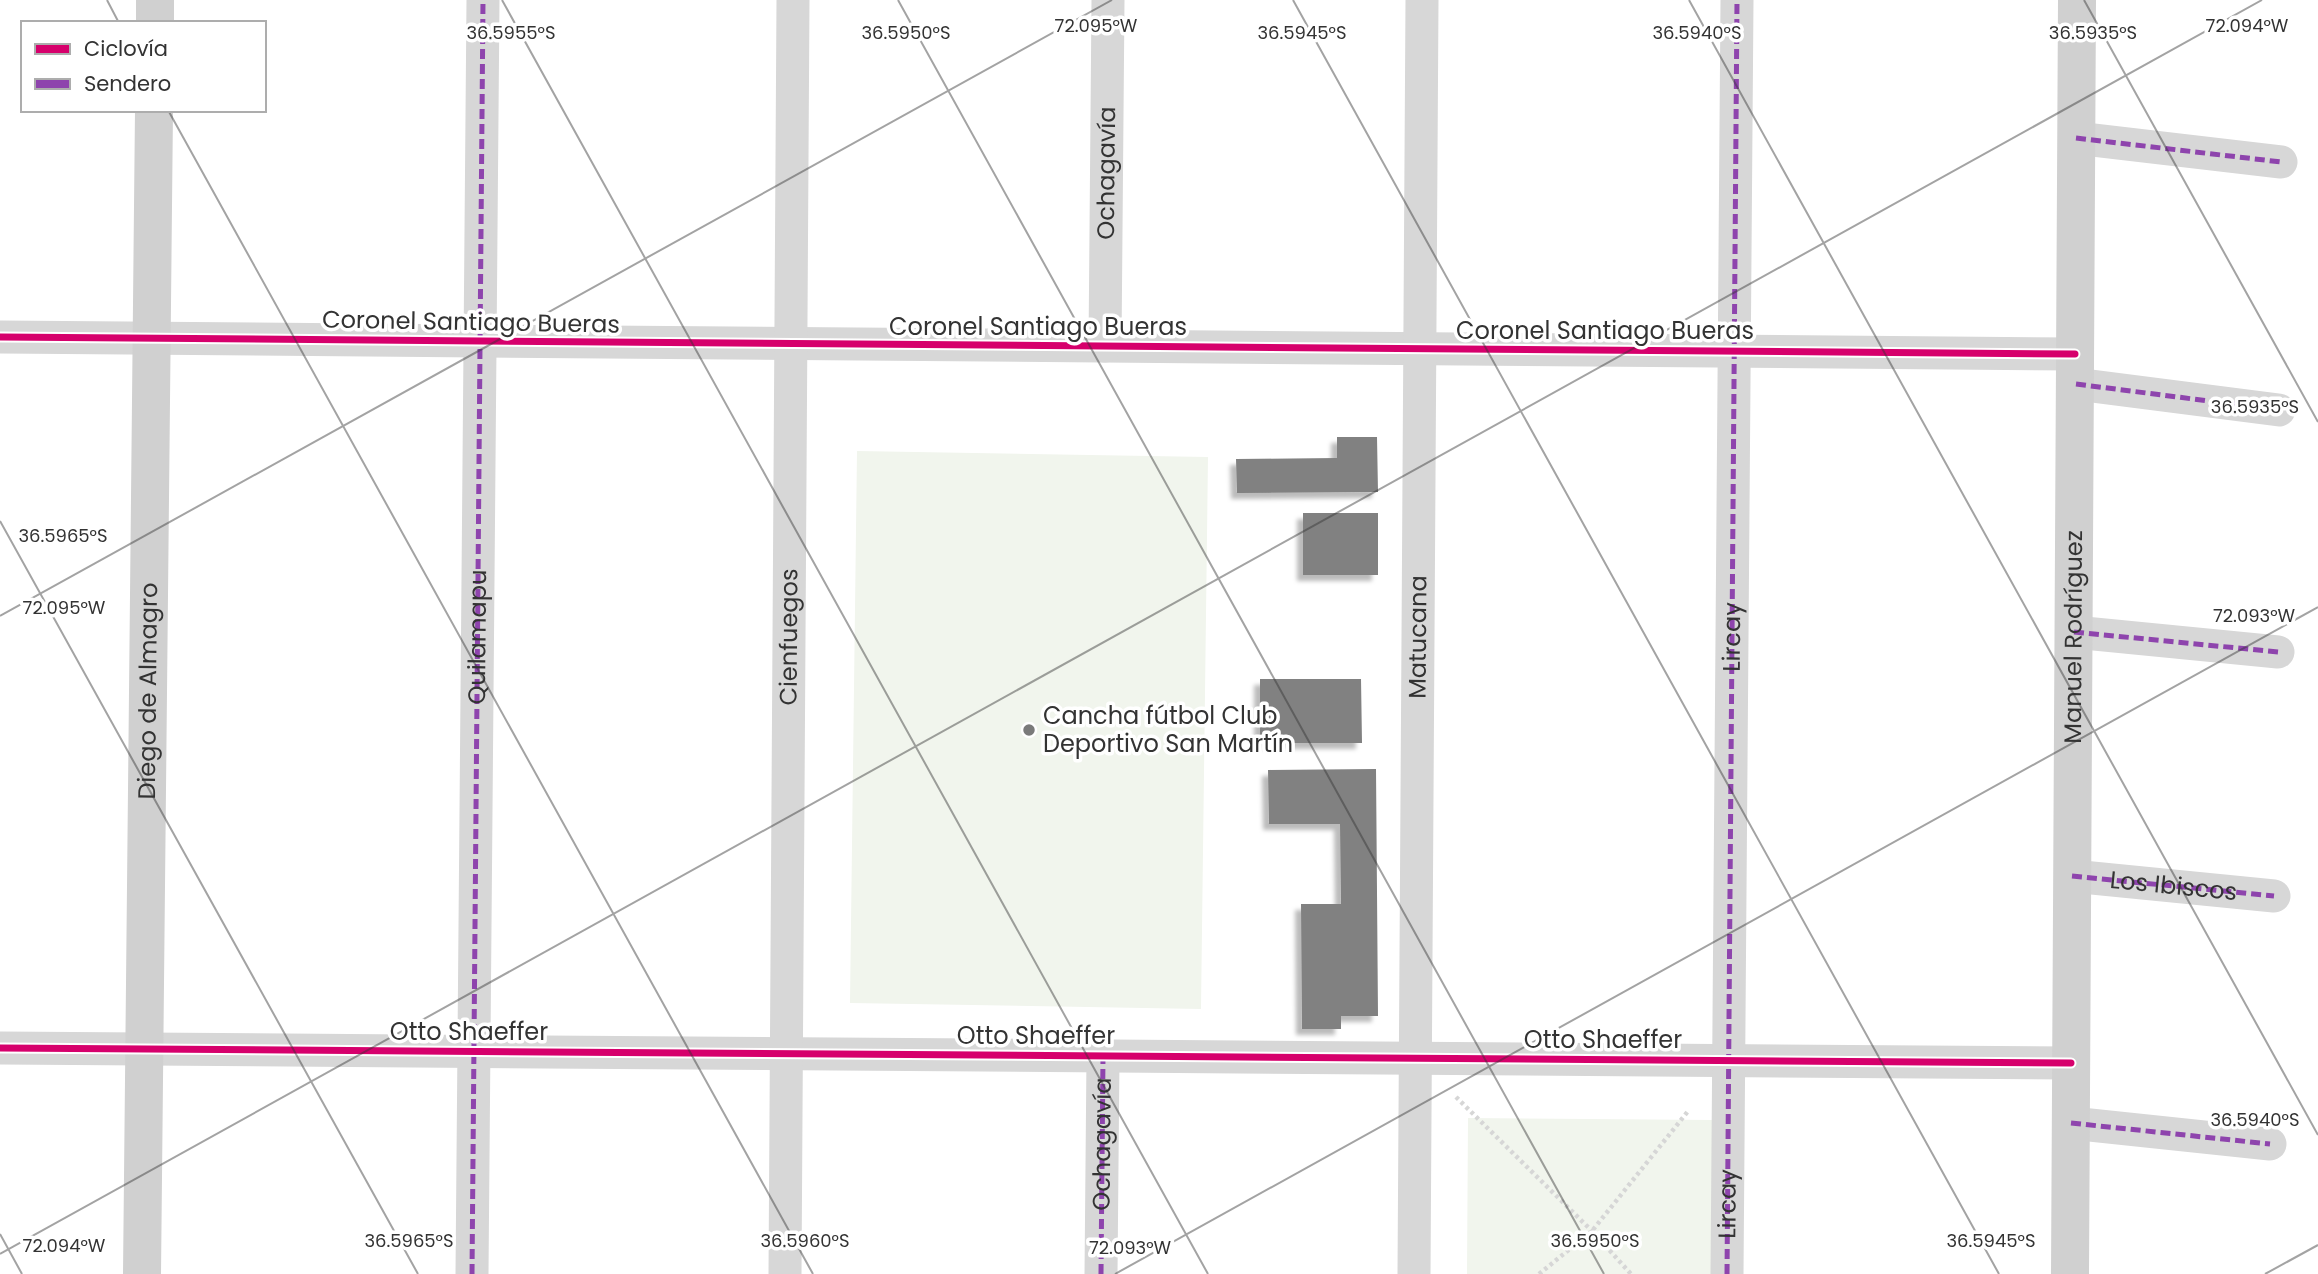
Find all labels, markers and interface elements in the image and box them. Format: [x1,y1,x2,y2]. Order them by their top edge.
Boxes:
text: 72.095°W [1055,13,1138,38]
text: 72.094°W [2206,13,2289,38]
text: 36.5955°S [466,20,556,45]
text: 36.5950°S [861,20,951,45]
text: 36.5945°S [1257,20,1347,45]
text: 36.5940°S [1652,20,1742,45]
text: 36.5935°S [2049,20,2137,45]
legend [21,21,266,112]
text: Ciclovía [84,34,168,63]
text: Sendero [84,69,171,98]
street label: Ochagavía [1089,106,1123,240]
street label: Coronel Santiago Bueras [322,302,620,341]
street label: Coronel Santiago Bueras [889,310,1187,343]
street label: Coronel Santiago Bueras [1456,314,1754,347]
text: 36.5935°S [2211,394,2299,419]
text: 36.5965°S [18,523,108,548]
street label: Manuel Rodríguez [2056,530,2090,744]
street label: Cienfuegos [772,568,805,706]
street label: Quilamapu [460,569,494,705]
street label: Matucana [1401,575,1434,699]
street label: Diego de Almagro [130,582,165,800]
text: 72.095°W [23,595,106,620]
street label: Lircay [1715,602,1748,672]
text: 72.093°W [2213,603,2296,628]
place label: Cancha fútbol Club Deportivo San Martín [1043,699,1293,760]
marker: Cancha fútbol Club Deportivo San Martín [1021,722,1037,738]
street label: Los Ibiscos [2108,863,2239,908]
street label: Otto Shaeffer [390,1015,548,1048]
street label: Otto Shaeffer [957,1019,1115,1052]
street label: Otto Shaeffer [1524,1023,1682,1056]
street label: Ochagavía [1085,1077,1119,1211]
text: 36.5940°S [2210,1107,2300,1132]
street label: Lircay [1710,1169,1744,1239]
text: 36.5965°S [364,1228,454,1253]
text: 36.5960°S [760,1228,850,1253]
text: 36.5950°S [1550,1228,1640,1253]
text: 36.5945°S [1946,1228,2036,1253]
text: 72.094°W [23,1233,106,1258]
text: 72.093°W [1089,1235,1172,1260]

